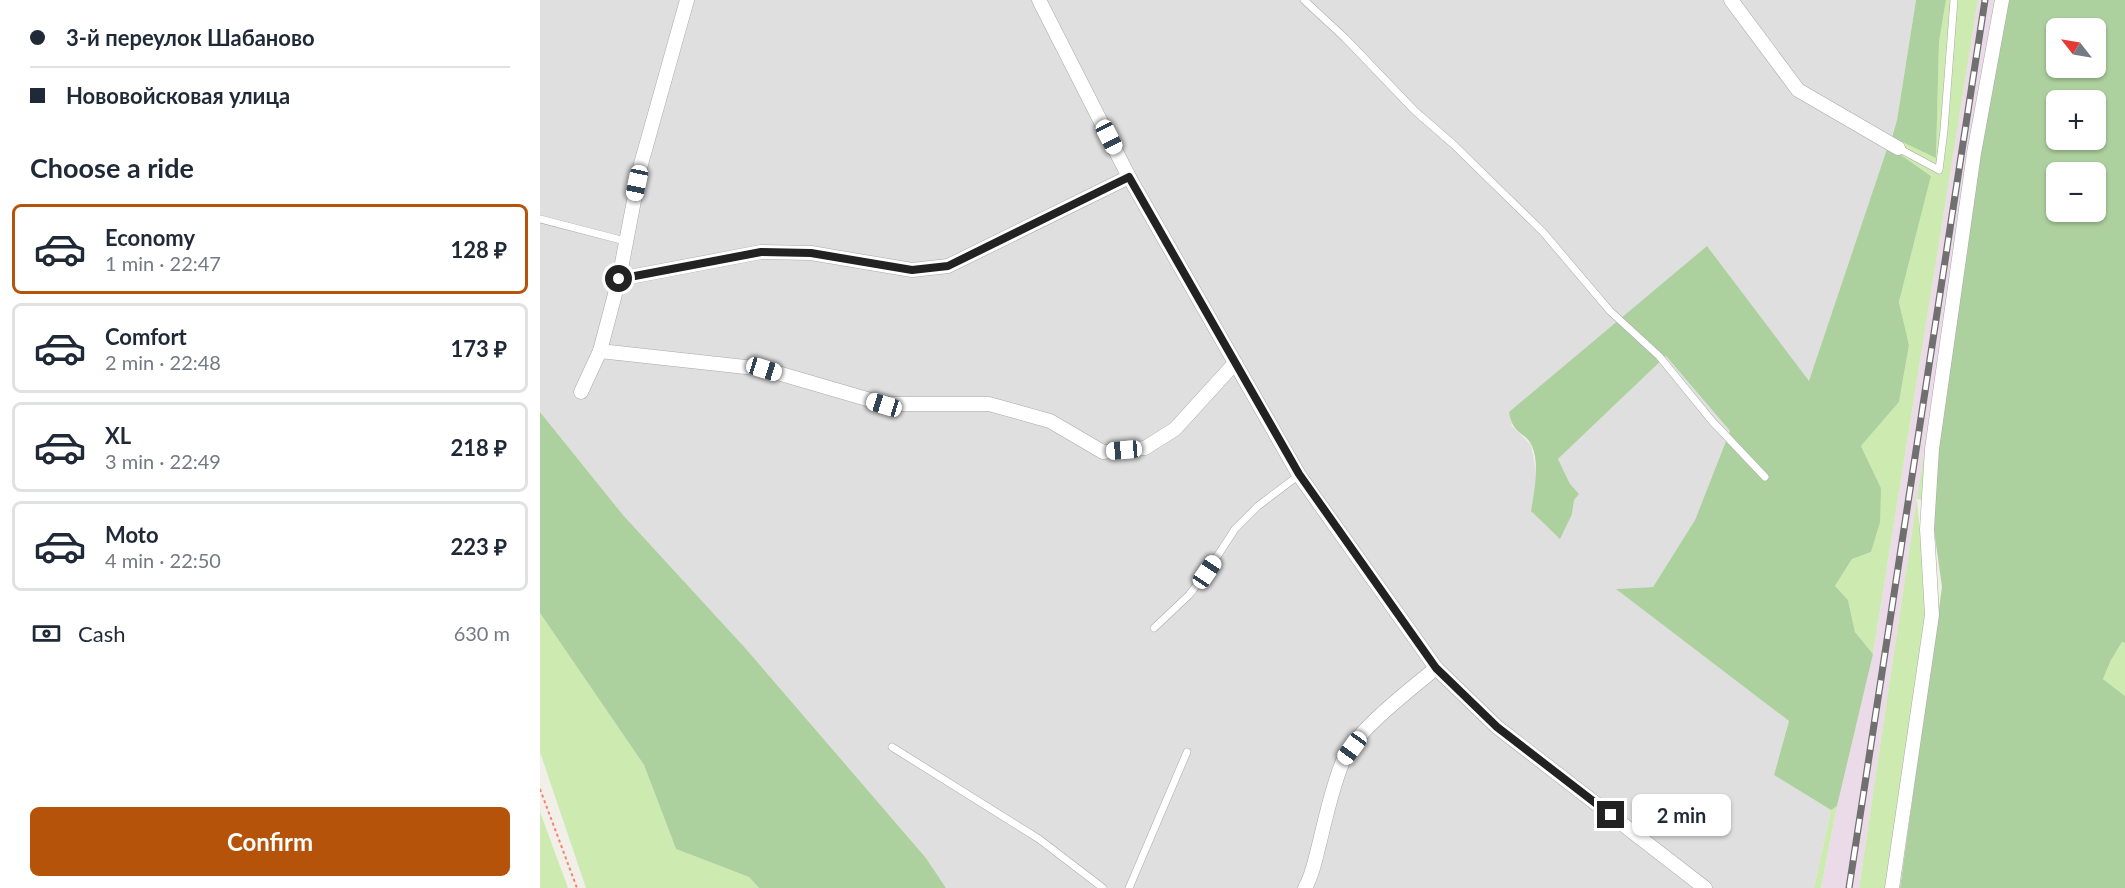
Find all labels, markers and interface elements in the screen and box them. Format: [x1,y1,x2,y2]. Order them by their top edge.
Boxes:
north arrow [2046,18,2106,78]
map controls [2046,18,2106,222]
text: 3-й переулок Шабаново [66,24,315,51]
text: Нововойсковая улица [66,82,290,109]
button: + [2046,90,2106,150]
car [1093,117,1125,157]
text: Choose a ride [30,151,194,184]
button: − [2046,162,2106,222]
car [624,164,650,202]
icon: car [33,222,87,276]
text: Economy [105,224,195,251]
text: 128 ₽ [451,236,507,263]
text: 1 min · 22:47 [105,251,221,275]
route start [605,265,632,292]
icon: car [33,321,87,375]
text: Comfort [105,323,187,350]
text: 173 ₽ [451,335,507,362]
text: 2 min · 22:48 [105,350,221,374]
car [744,355,784,383]
car [864,391,904,419]
icon: car [33,420,87,474]
text: XL [105,422,131,449]
text: 218 ₽ [451,434,507,461]
car [1105,439,1143,461]
text: 3 min · 22:49 [105,449,221,473]
icon: car [33,519,87,573]
text: Moto [105,521,159,548]
text: 223 ₽ [451,533,507,560]
text: 4 min · 22:50 [105,548,221,572]
car [1189,552,1225,592]
icon: cash [30,617,63,650]
text: Cash [78,620,125,647]
text: 630 m [454,621,510,645]
car [1334,728,1370,768]
callout: 2 min [1632,794,1731,836]
route end [1597,801,1624,828]
text: 2 min [1657,803,1706,827]
button: Confirm [30,807,510,876]

